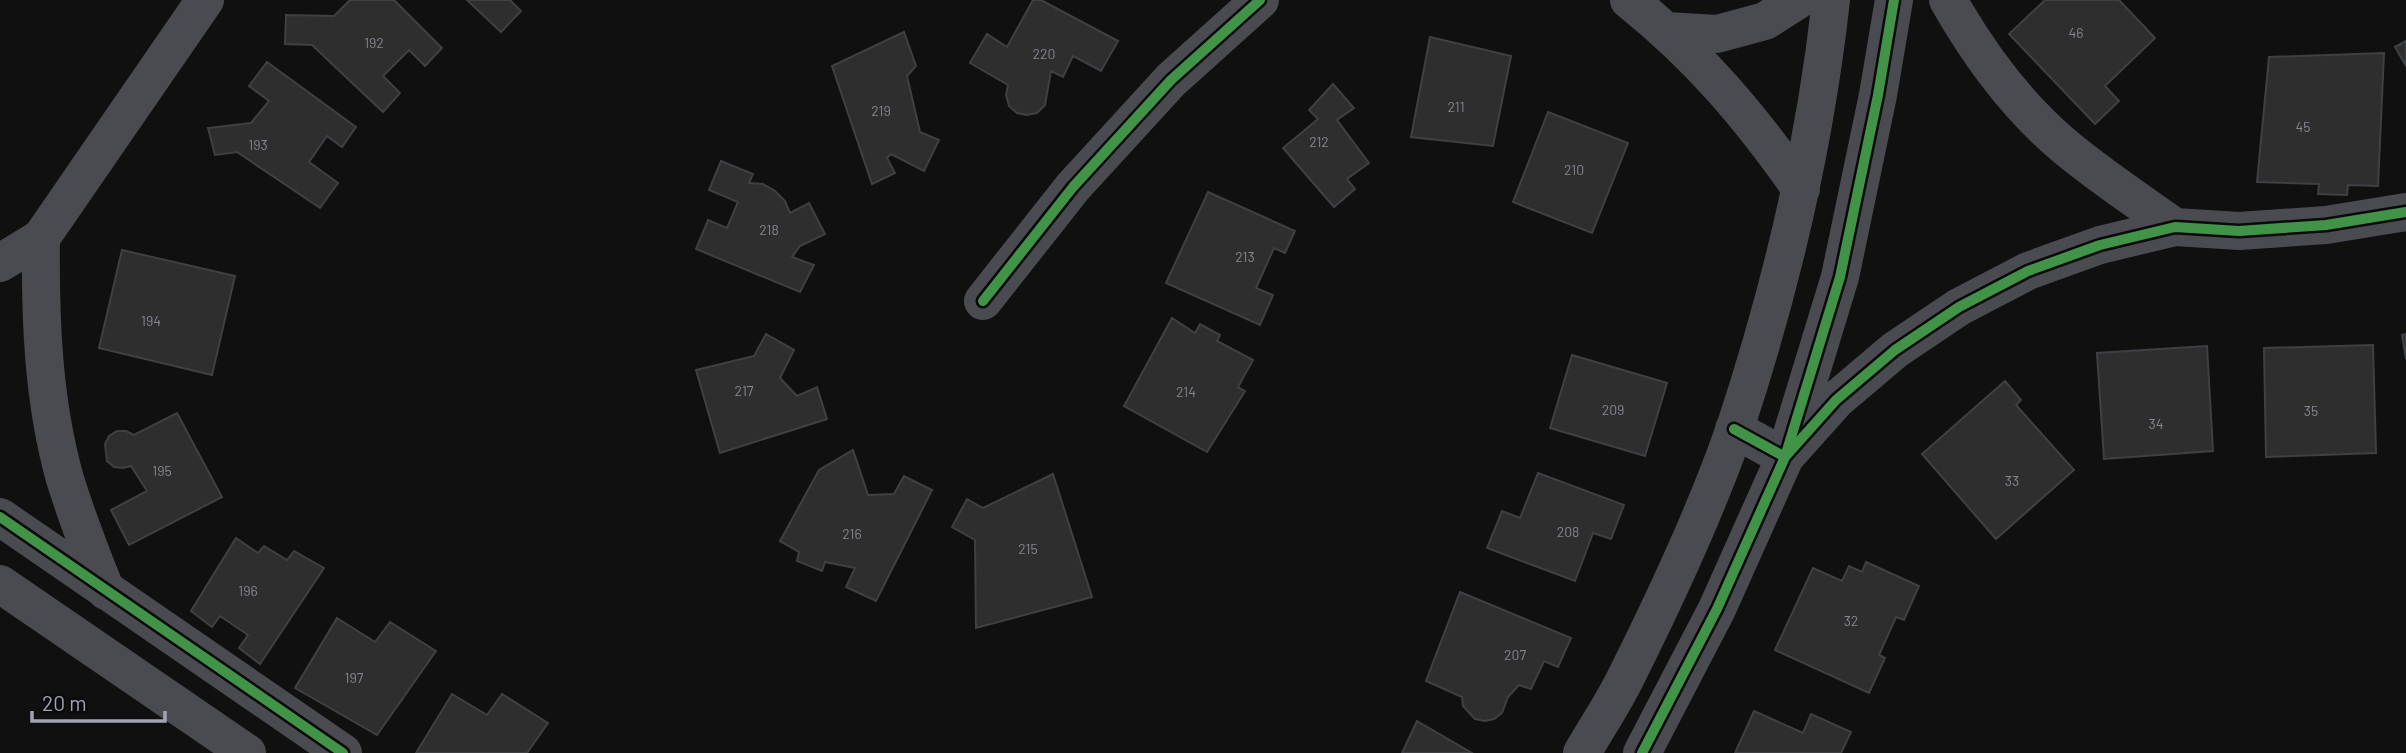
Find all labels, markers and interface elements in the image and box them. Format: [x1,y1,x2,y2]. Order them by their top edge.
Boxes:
house number: 46 [2069,24,2083,41]
house number: 192 [364,34,384,51]
house number: 220 [1033,45,1055,62]
house number: 211 [1447,98,1465,115]
house number: 219 [871,102,891,119]
house number: 45 [2296,118,2310,135]
house number: 212 [1309,133,1329,150]
house number: 193 [248,136,268,153]
house number: 210 [1564,161,1584,178]
house number: 218 [759,221,779,238]
house number: 213 [1235,248,1255,265]
house number: 194 [141,312,161,329]
house number: 217 [735,382,754,399]
house number: 214 [1176,383,1196,400]
house number: 209 [1602,401,1624,418]
house number: 35 [2304,402,2318,419]
house number: 34 [2149,415,2163,432]
house number: 195 [152,462,172,479]
house number: 33 [2005,472,2019,489]
house number: 208 [1557,523,1579,540]
house number: 216 [842,525,862,542]
house number: 215 [1018,540,1038,557]
house number: 196 [238,582,258,599]
house number: 32 [1844,612,1858,629]
house number: 207 [1504,646,1526,663]
house number: 197 [345,669,364,686]
scale bar [32,680,164,724]
text: 20 m [42,690,87,715]

